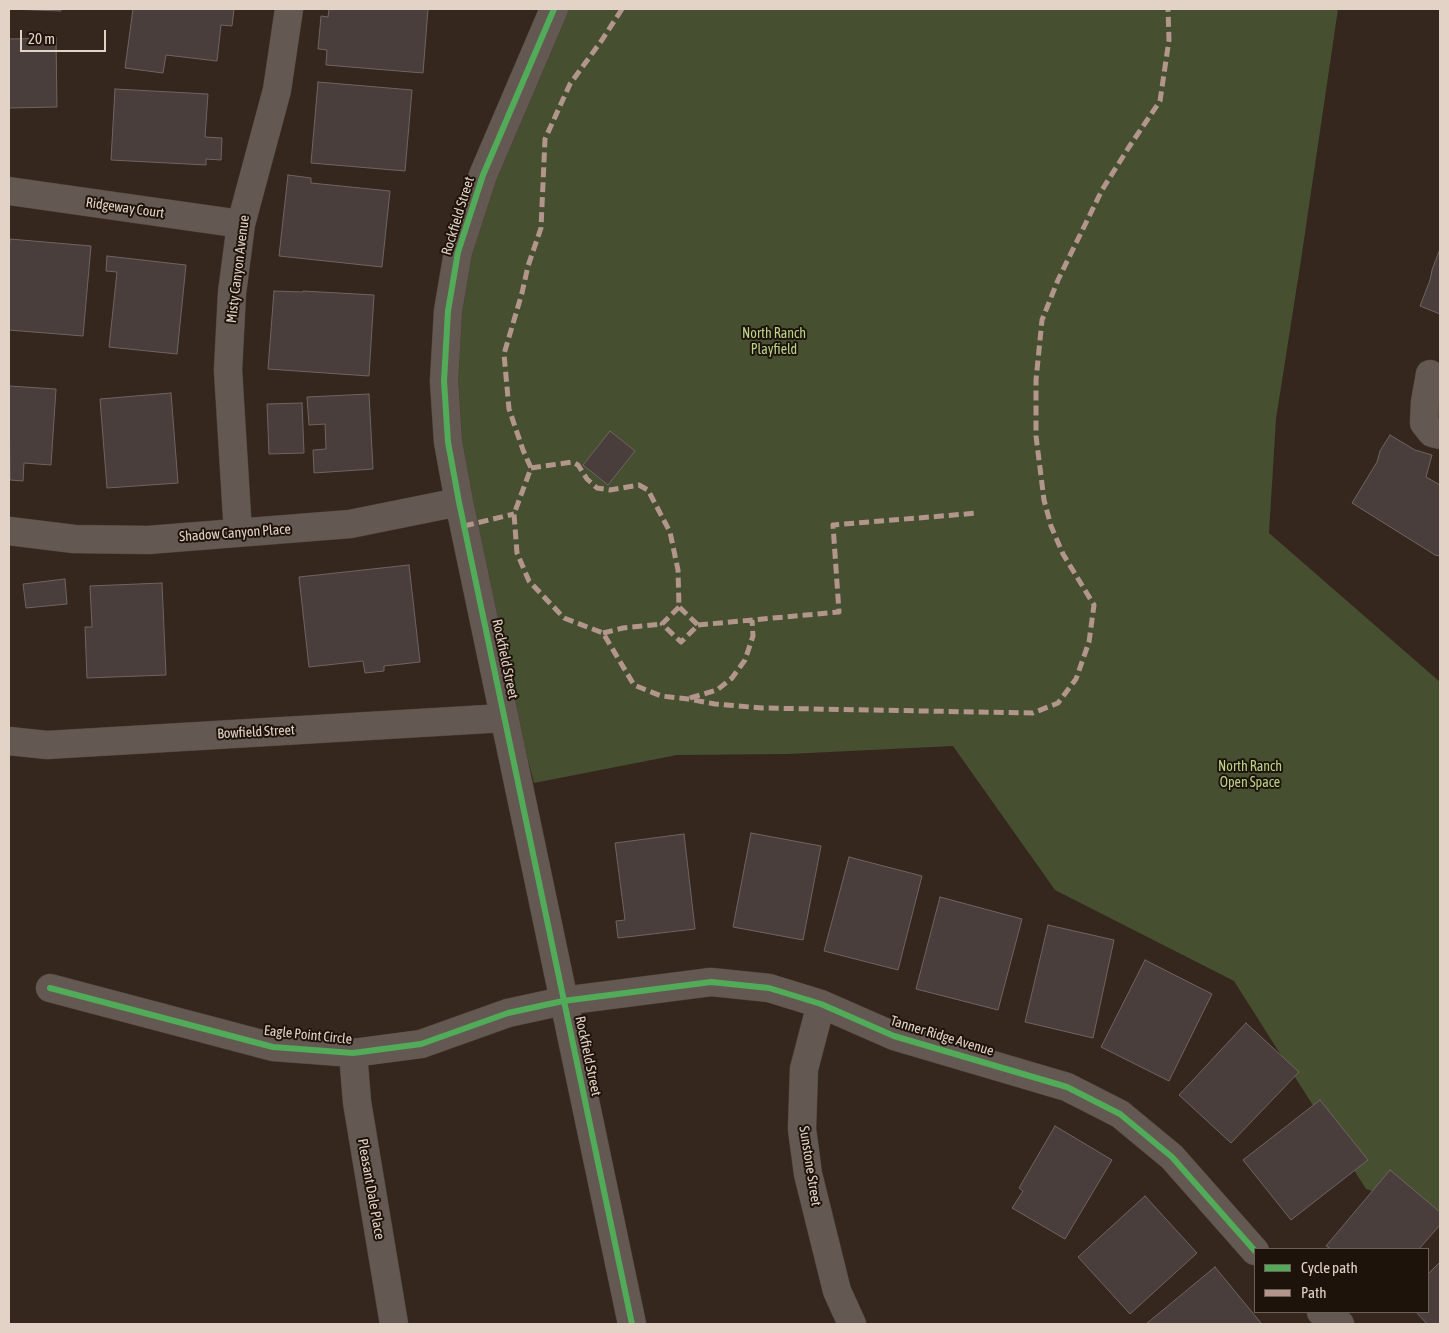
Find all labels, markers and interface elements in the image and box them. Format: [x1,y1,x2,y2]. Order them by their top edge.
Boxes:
scale bar [22,20,109,52]
text: 20 m [28,30,55,47]
street label: Rockfield Street [438,175,478,257]
street label: Ridgeway Court [85,194,165,222]
street label: Misty Canyon Avenue [223,214,253,324]
park label: North Ranch Playfield [742,326,806,358]
street label: Shadow Canyon Place [179,521,291,545]
street label: Rockfield Street [488,618,522,700]
street label: Bowfield Street [217,722,295,742]
park label: North Ranch Open Space [1218,759,1282,792]
street label: Tanner Ridge Avenue [888,1012,996,1060]
street label: Rockfield Street [571,1015,605,1097]
street label: Eagle Point Circle [263,1022,353,1048]
street label: Sunstone Street [795,1125,825,1207]
street label: Pleasant Dale Place [354,1137,388,1241]
legend [1254,1248,1429,1313]
text: Cycle path [1301,1259,1358,1276]
text: Path [1301,1284,1327,1301]

